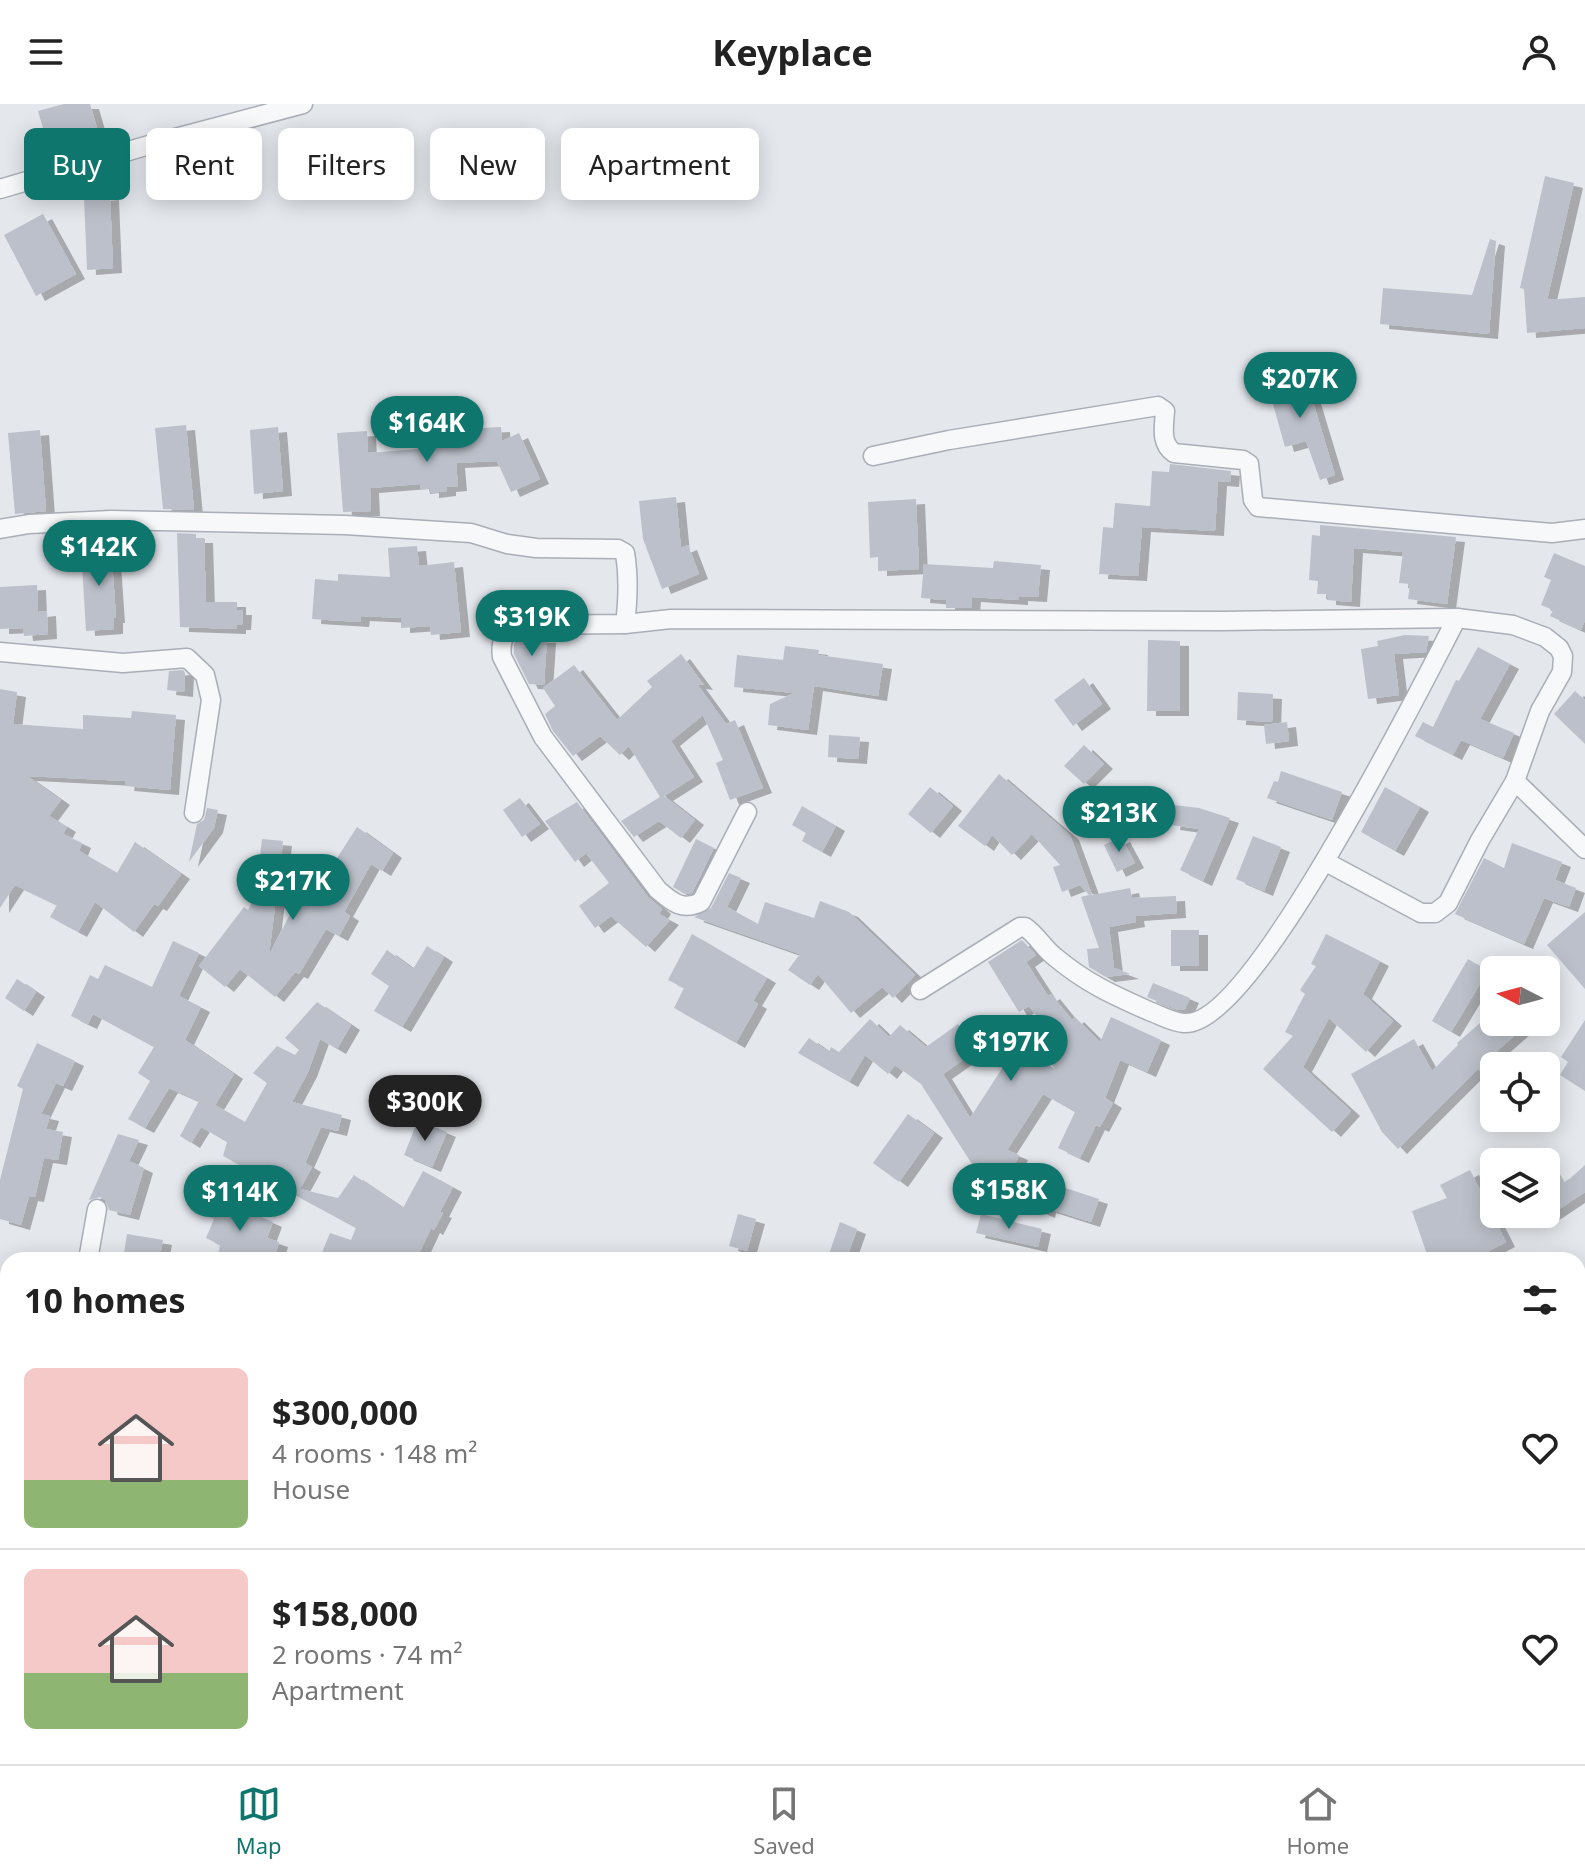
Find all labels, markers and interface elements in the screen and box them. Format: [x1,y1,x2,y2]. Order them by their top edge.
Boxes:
text: Keyplace [712,28,873,77]
icon: menu [24,30,68,74]
icon: person [1517,30,1561,74]
chip: Buy [24,128,130,200]
chip: Rent [146,128,262,200]
chip: Filters [278,128,414,200]
chip: New [430,128,545,200]
chip: Apartment [561,128,759,200]
pin: $207K [1244,352,1356,420]
text: $207K [1262,360,1338,396]
pin: $164K [371,396,483,464]
text: $164K [389,404,465,440]
pin: $142K [43,520,155,588]
text: $142K [61,528,137,564]
pin: $319K [476,590,588,658]
text: $319K [494,598,570,634]
pin: $213K [1063,786,1175,854]
text: $213K [1081,794,1157,830]
pin: $217K [237,854,349,922]
text: $217K [255,862,331,898]
north arrow [1480,956,1560,1036]
map controls [1480,956,1560,1228]
pin: $197K [955,1015,1067,1083]
text: $197K [973,1023,1049,1059]
button: locate [1480,1052,1560,1132]
pin: $300K [369,1075,481,1143]
text: $300K [387,1083,463,1119]
button: layers [1480,1148,1560,1228]
pin: $158K [953,1163,1065,1231]
pin: $114K [184,1165,296,1233]
text: $158K [971,1171,1047,1207]
text: $114K [202,1173,278,1209]
text: 10 homes [24,1277,186,1323]
icon: filters [1518,1278,1562,1322]
text: $300,000 [272,1389,418,1435]
icon: home [88,1400,184,1496]
icon: heart [1518,1426,1562,1470]
text: 4 rooms · 148 m² [272,1435,477,1471]
text: House [272,1471,350,1507]
text: $158,000 [272,1590,418,1636]
icon: home [88,1601,184,1697]
icon: heart [1518,1627,1562,1671]
text: 2 rooms · 74 m² [272,1636,462,1672]
text: Apartment [272,1672,404,1708]
tab: Map [236,1782,282,1860]
tab: Saved [753,1782,815,1860]
tab: Home [1287,1782,1349,1860]

